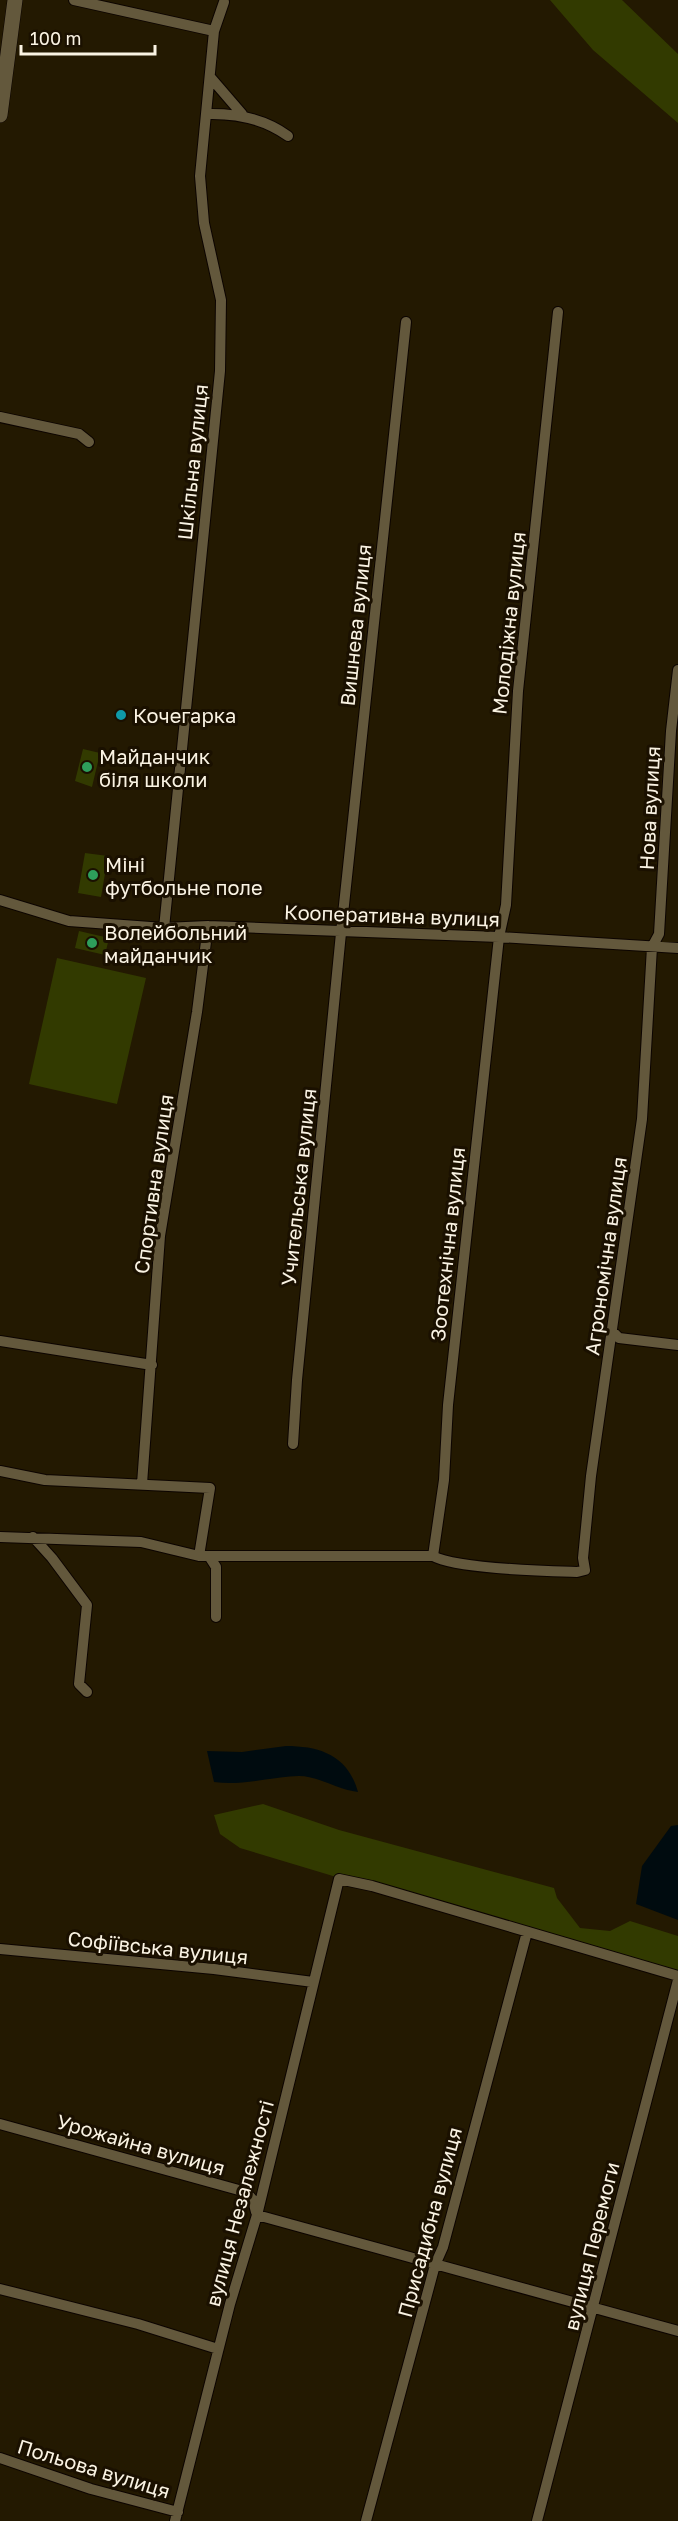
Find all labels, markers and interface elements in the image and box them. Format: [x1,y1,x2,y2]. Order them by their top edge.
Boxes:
scale bar [21,18,154,56]
text: 100 m [30,27,81,49]
street label: Шкільна вулиця [172,383,212,541]
street label: Молодіжна вулиця [486,530,530,716]
street label: Вишнева вулиця [335,543,375,707]
place label: Кочегарка [133,703,236,727]
marker: Кочегарка [114,708,128,722]
place label: Майданчик біля школи [99,744,210,791]
street label: Нова вулиця [634,745,664,871]
marker: Майданчик біля школи [80,760,94,774]
place label: Міні футбольне поле [105,852,263,899]
marker: Міні футбольне поле [86,868,100,882]
street label: Кооперативна вулиця [284,899,500,931]
place label: Волейбольний майданчик [104,920,247,967]
marker: Волейбольний майданчик [85,936,99,950]
street label: Учительська вулиця [276,1087,320,1287]
street label: Спортивна вулиця [129,1093,177,1275]
street label: Зоотехнічна вулиця [425,1146,469,1342]
street label: Агрономічна вулиця [579,1155,631,1357]
street label: Софіївська вулиця [67,1926,249,1968]
street label: вулиця Незалежності [200,2097,278,2309]
street label: Урожайна вулиця [54,2108,228,2180]
street label: Присадибна вулиця [392,2124,466,2320]
street label: вулиця Перемоги [558,2159,624,2333]
street label: Польова вулиця [15,2433,173,2503]

